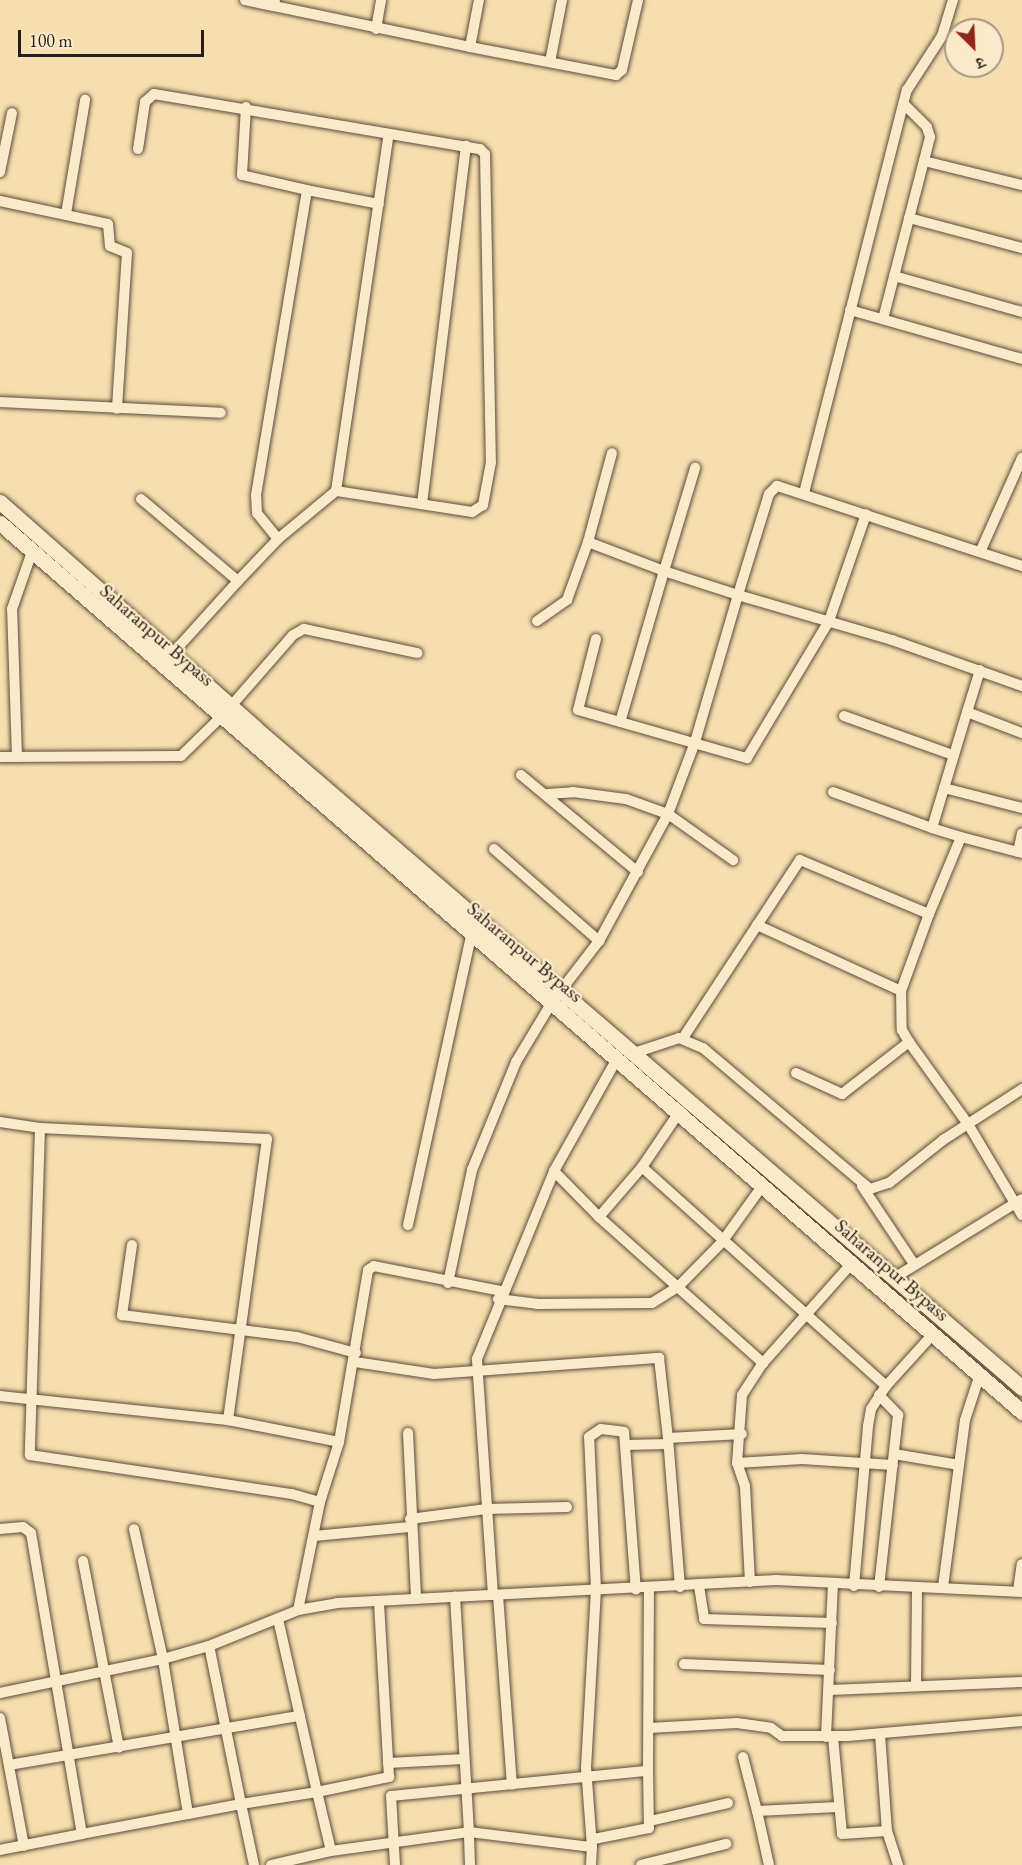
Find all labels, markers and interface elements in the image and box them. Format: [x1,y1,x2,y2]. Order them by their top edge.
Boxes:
scale bar [21,18,207,56]
north arrow [944,18,1004,78]
text: 100 m [29,29,73,52]
text: उ [973,52,989,74]
street label: Saharanpur Bypass [95,579,219,691]
street label: Saharanpur Bypass [462,897,588,1007]
street label: Saharanpur Bypass [830,1214,954,1326]

